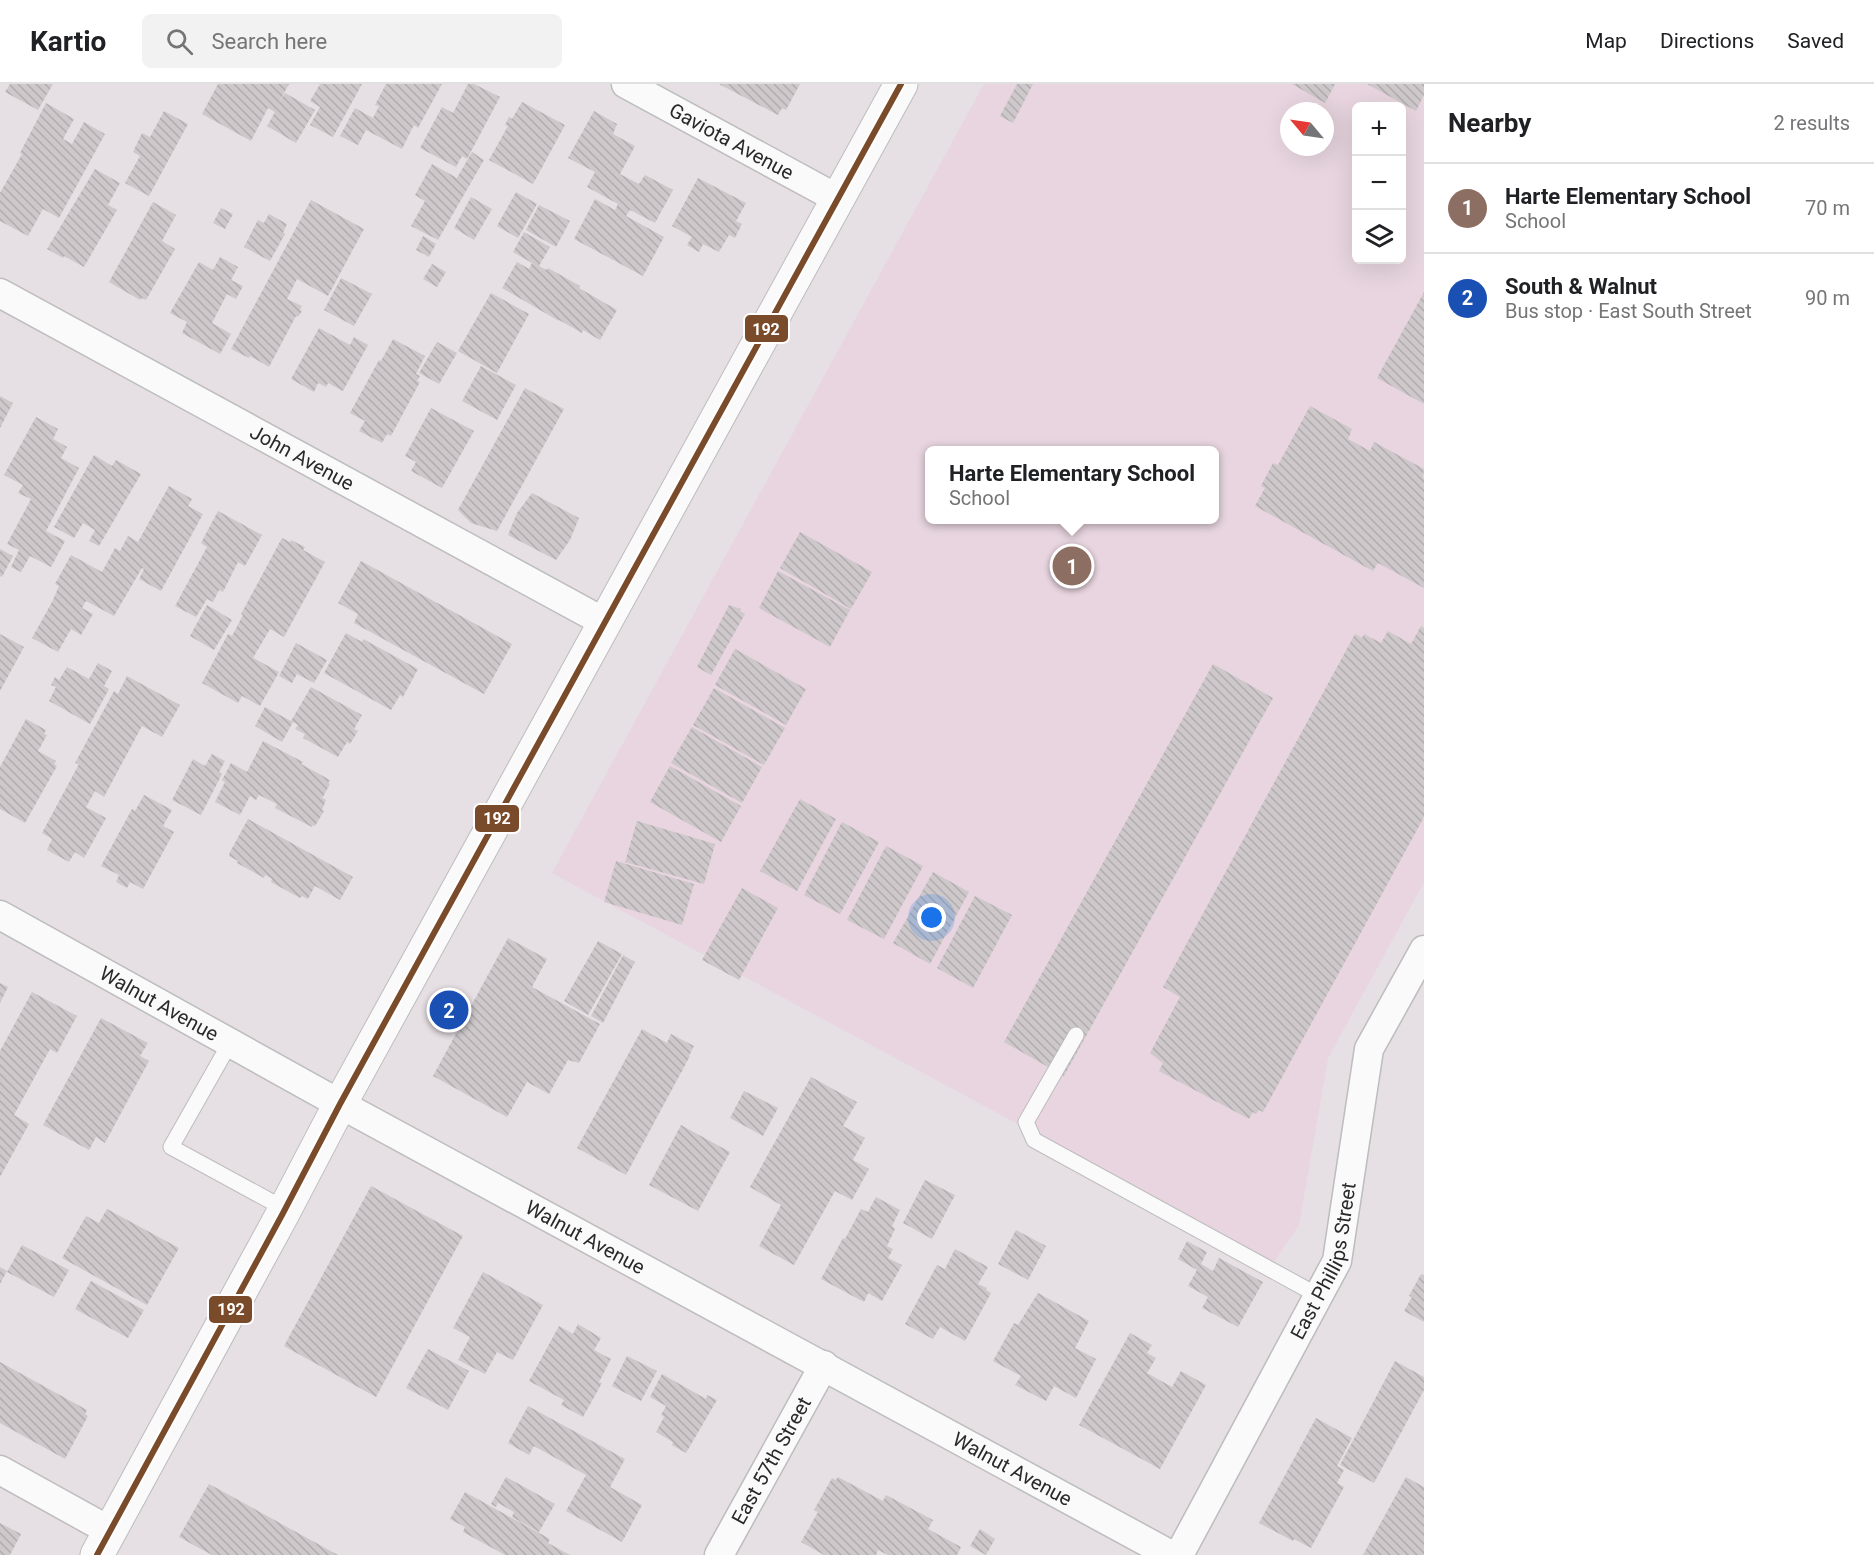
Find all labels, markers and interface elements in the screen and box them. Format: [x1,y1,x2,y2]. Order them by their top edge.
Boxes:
search box [142,14,562,68]
text: Kartio [30,25,106,58]
icon: search [163,25,196,58]
text: Search here [211,29,327,54]
text: Map [1585,29,1627,53]
text: Directions [1660,29,1754,53]
text: Saved [1787,29,1844,53]
street label: Gaviota Avenue [665,98,798,185]
north arrow [1280,102,1334,156]
map controls [1352,102,1406,264]
button: + [1352,102,1406,156]
text: Nearby [1448,108,1531,138]
text: 2 results [1774,111,1850,135]
button: − [1352,156,1406,210]
text: Harte Elementary School [1505,184,1751,209]
text: 1 [1462,196,1473,220]
text: 70 m [1805,196,1850,220]
text: School [1505,209,1566,233]
button: layers [1352,210,1406,264]
text: South & Walnut [1505,274,1657,299]
text: 2 [1462,286,1473,310]
text: 90 m [1805,286,1850,310]
text: Bus stop · East South Street [1505,299,1752,323]
line badge: 192 [744,314,789,343]
text: 192 [752,320,780,339]
street label: John Avenue [246,420,358,496]
popup [925,446,1219,524]
text: Harte Elementary School [949,461,1195,486]
text: School [949,486,1010,510]
pin: 1 [1052,544,1092,588]
line badge: 192 [474,804,520,833]
text: 192 [483,809,511,828]
your location [917,903,946,932]
street label: Walnut Avenue [95,961,223,1046]
pin: 2 [430,988,468,1032]
street label: East Phillips Street [1285,1181,1361,1343]
street label: Walnut Avenue [521,1195,649,1279]
line badge: 192 [208,1295,253,1324]
text: 192 [217,1300,245,1319]
street label: East 57th Street [726,1393,816,1528]
street label: Walnut Avenue [949,1427,1076,1511]

